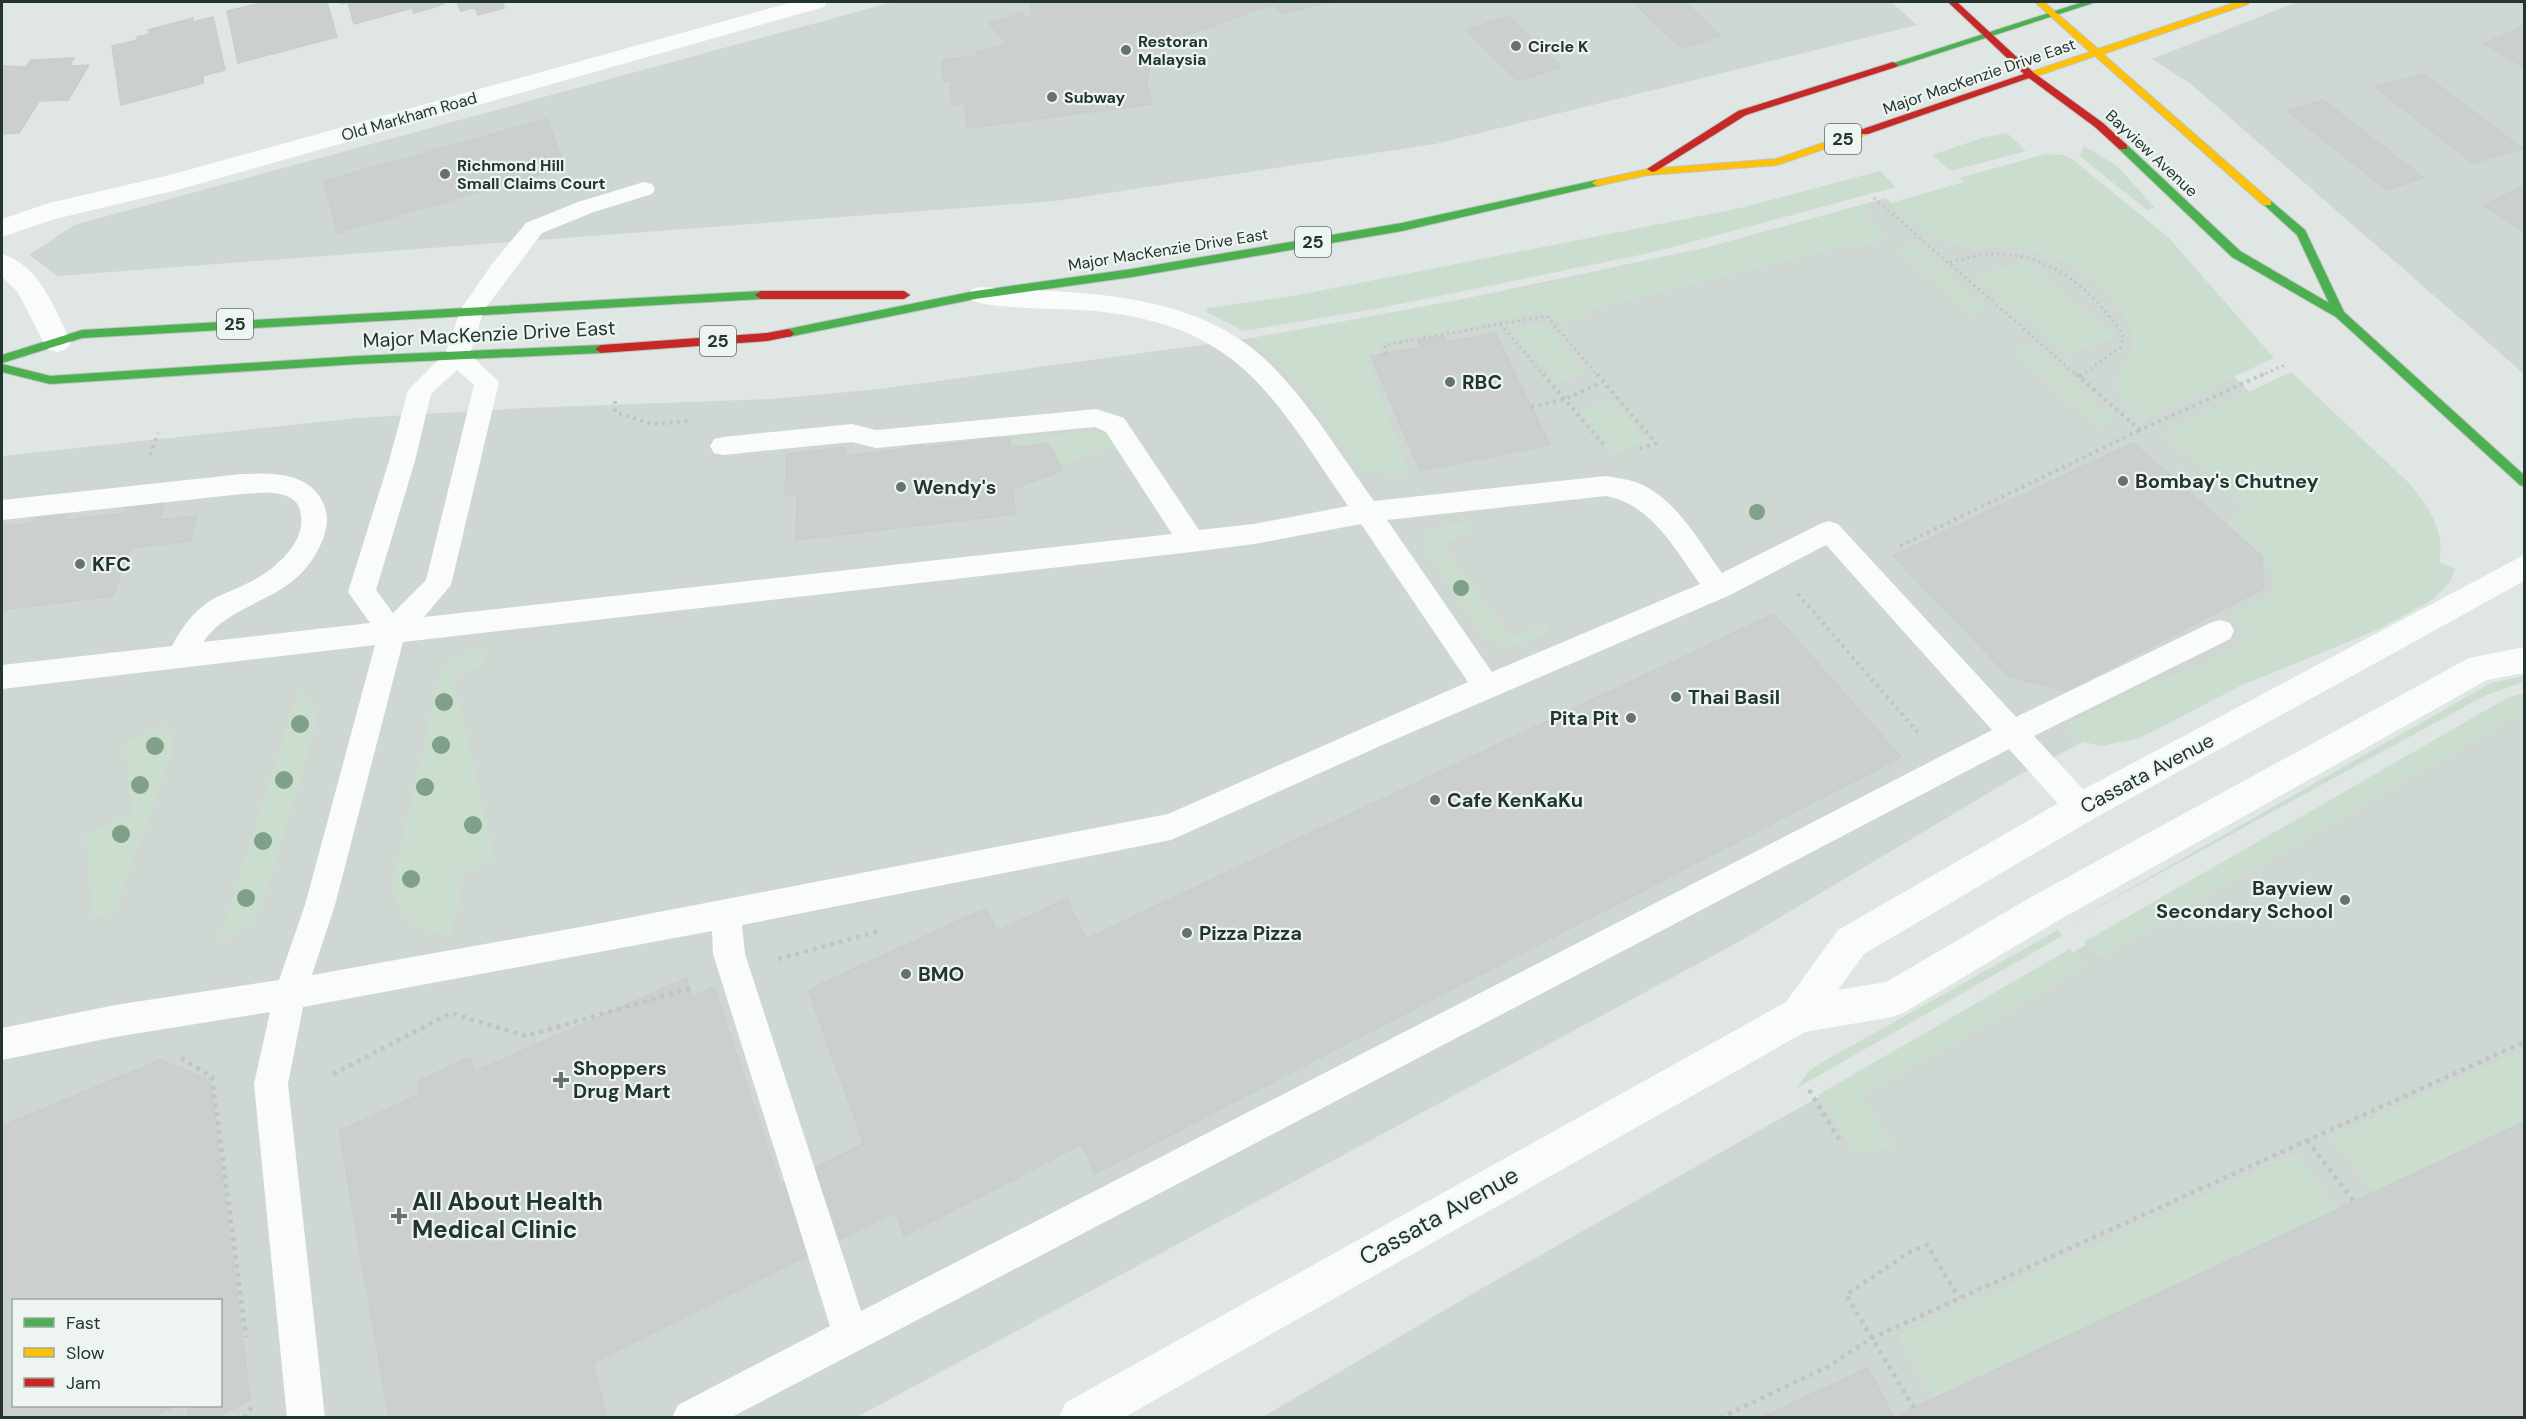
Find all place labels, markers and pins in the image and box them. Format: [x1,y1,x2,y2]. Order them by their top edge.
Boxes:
place label: Restoran Malaysia [1138,31,1208,70]
place label: Circle K [1528,36,1589,57]
marker: Circle K [1509,39,1523,53]
marker: Restoran Malaysia [1119,43,1133,57]
place label: Subway [1064,87,1126,108]
marker: Subway [1045,90,1059,104]
place label: Richmond Hill Small Claims Court [457,155,606,194]
marker: Richmond Hill Small Claims Court [438,167,452,181]
place label: RBC [1462,369,1502,395]
marker: RBC [1443,375,1457,389]
place label: Bombay's Chutney [2135,468,2319,494]
place label: Wendy's [913,474,996,500]
marker: Bombay's Chutney [2116,474,2130,488]
marker: Wendy's [894,480,908,494]
place label: KFC [92,551,131,577]
marker: KFC [73,557,87,571]
place label: Thai Basil [1688,684,1780,710]
marker: Thai Basil [1669,690,1683,704]
place label: Pita Pit [1550,705,1619,731]
marker: Pita Pit [1624,711,1638,725]
place label: Cafe KenKaKu [1447,787,1583,813]
marker: Cafe KenKaKu [1428,793,1442,807]
place label: Bayview Secondary School [2156,875,2334,924]
marker: Bayview Secondary School [2338,893,2352,907]
place label: Pizza Pizza [1199,920,1302,946]
marker: Pizza Pizza [1180,926,1194,940]
place label: BMO [918,961,964,987]
marker: BMO [899,967,913,981]
place label: Shoppers Drug Mart [573,1055,671,1104]
marker: Shoppers Drug Mart [554,1073,568,1087]
place label: All About Health Medical Clinic [412,1186,603,1245]
marker: All About Health Medical Clinic [390,1207,408,1225]

